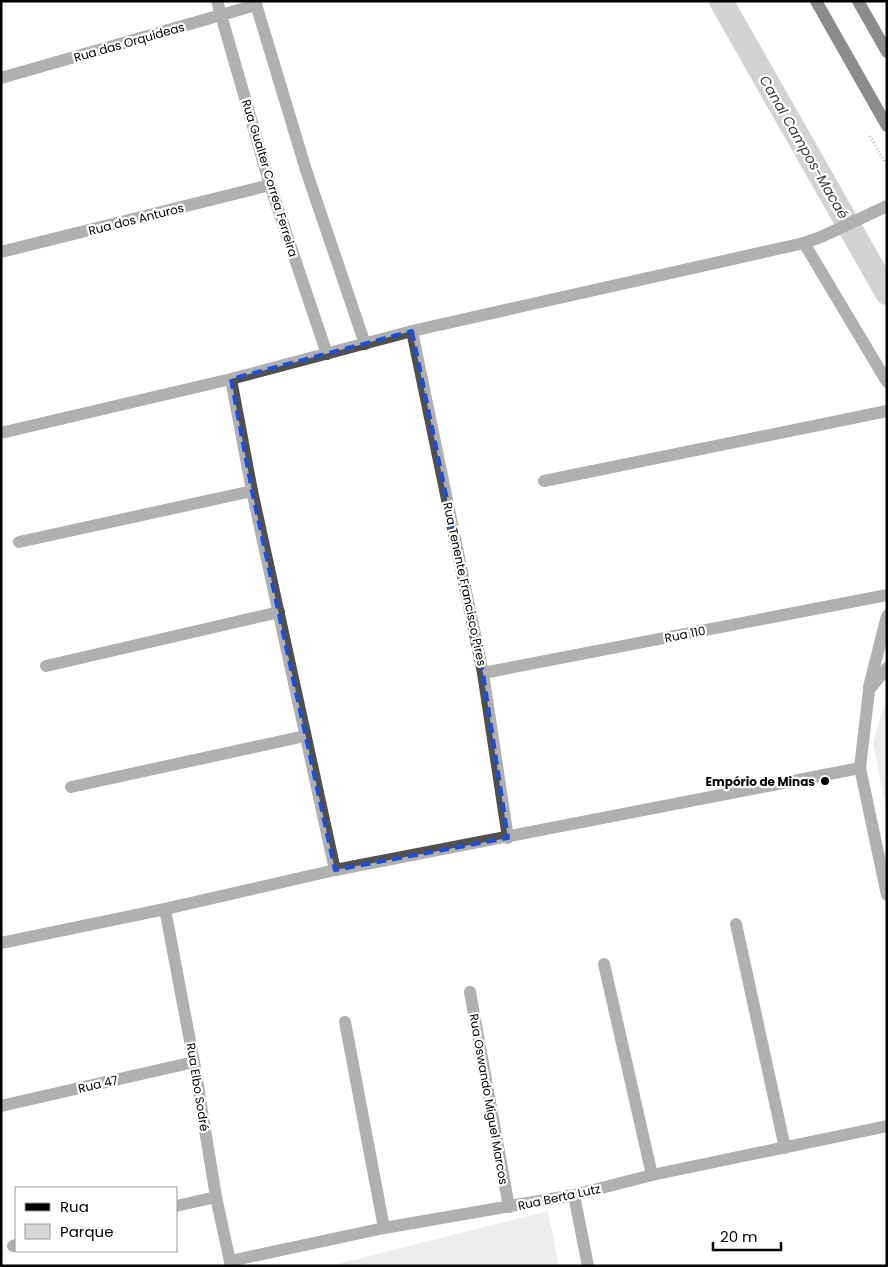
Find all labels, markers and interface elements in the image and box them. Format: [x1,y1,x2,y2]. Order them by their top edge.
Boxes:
street label: Rua das Orquídeas [72,18,186,66]
water label: Canal Campos-Macaé [755,72,853,223]
street label: Rua Gualter Correa Ferreira [238,97,302,259]
street label: Rua dos Anturos [86,199,186,239]
street label: Rua Tenente Francisco Pires [439,501,491,667]
street label: Rua 110 [663,622,707,646]
place label: Empório de Minas [706,773,815,790]
marker: Empório de Minas [819,775,831,787]
street label: Rua Oswando Miguel Marcos [466,1012,512,1186]
street label: Rua Elbo Sodré [183,1042,213,1132]
street label: Rua 47 [76,1071,120,1097]
street label: Rua Berta Lutz [516,1180,602,1214]
legend [15,1187,178,1252]
text: Rua [60,1196,89,1217]
scale bar [713,1220,780,1252]
text: Parque [60,1221,113,1242]
text: 20 m [720,1226,758,1247]

